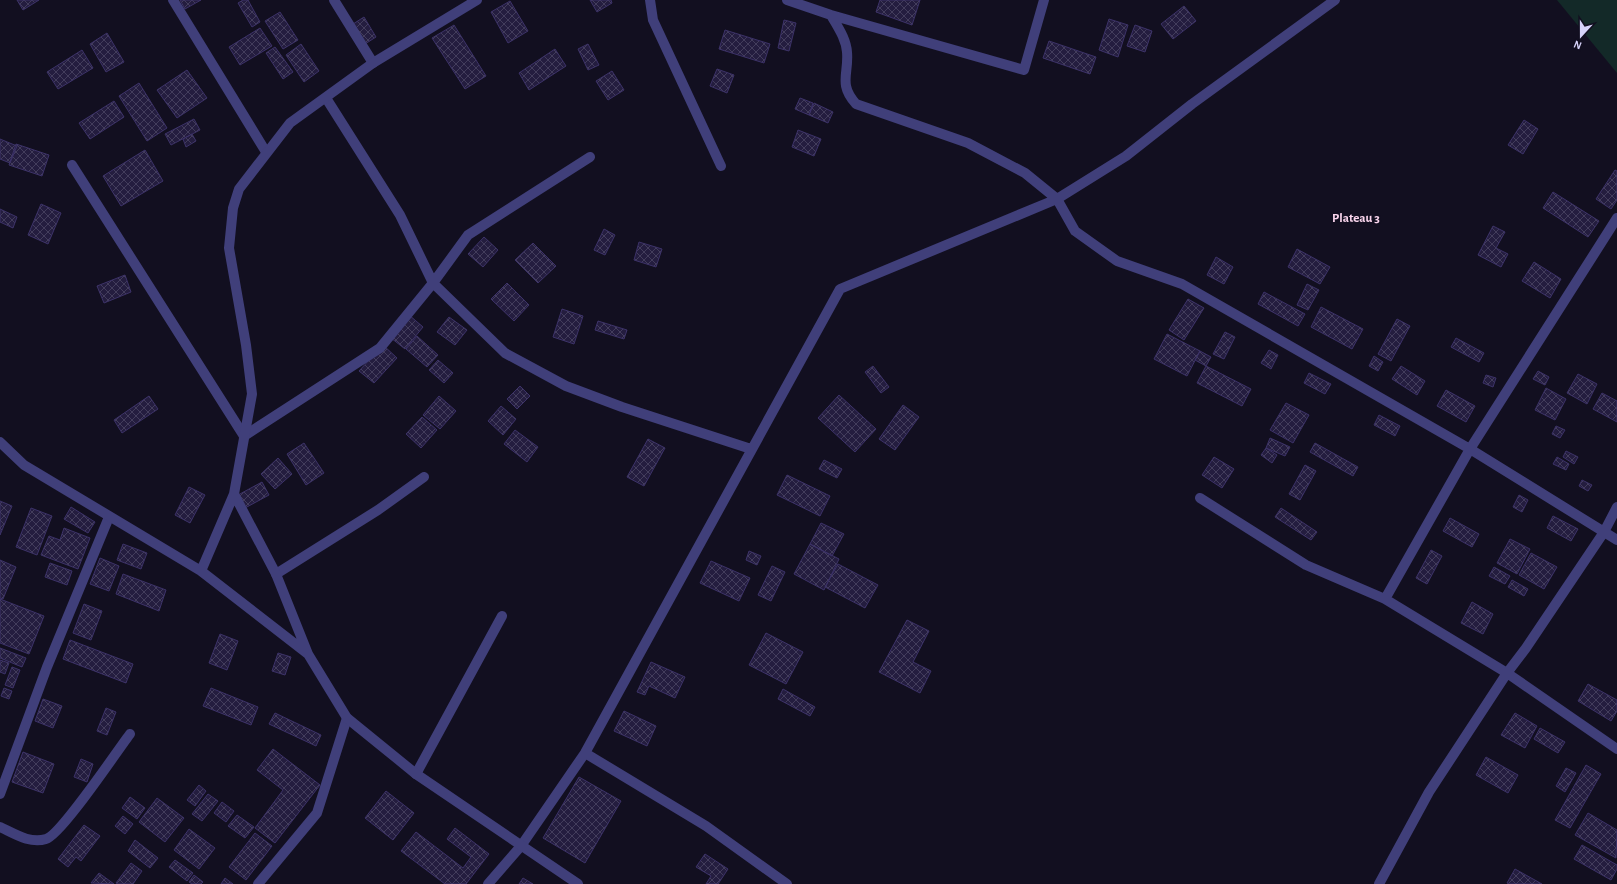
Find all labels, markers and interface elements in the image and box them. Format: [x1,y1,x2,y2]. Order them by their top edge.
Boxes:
north arrow [1561,16,1601,56]
text: N [1572,38,1583,51]
district label: Plateau 3 [1332,212,1380,225]

